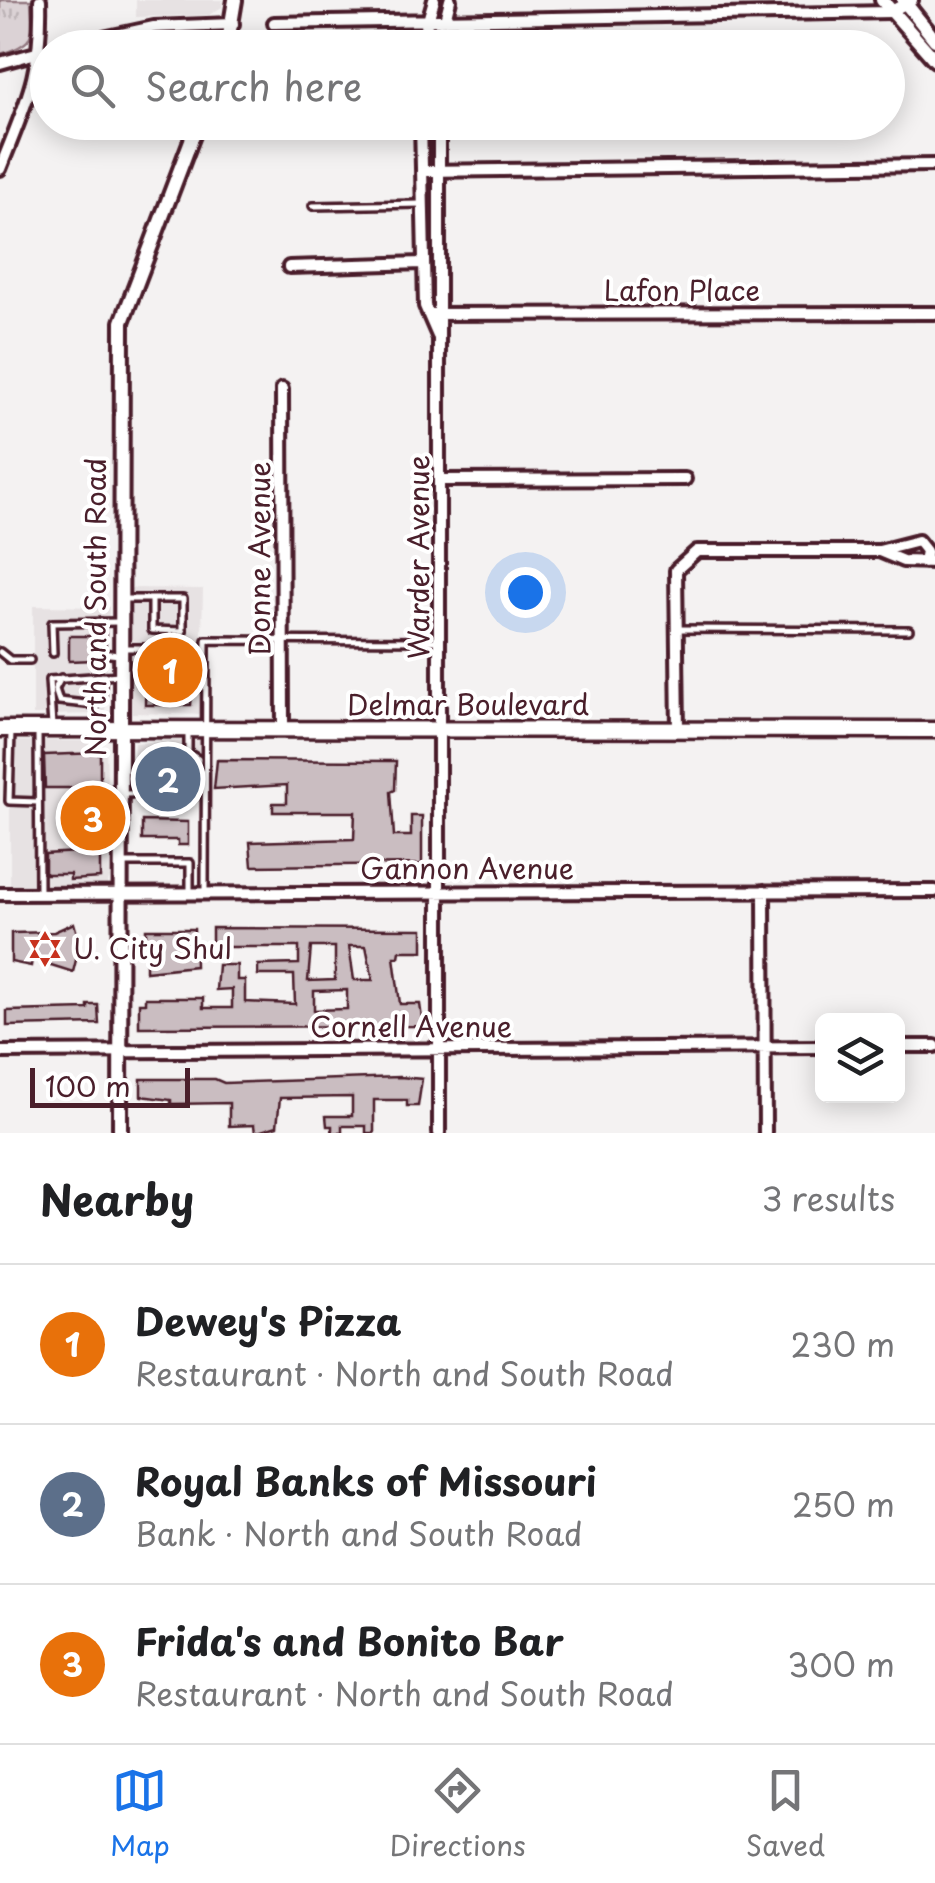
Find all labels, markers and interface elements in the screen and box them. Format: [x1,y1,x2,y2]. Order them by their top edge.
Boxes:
search box [30,30,905,140]
text: Search here [145,57,362,114]
icon: search [65,58,120,113]
street label: Lafon Place [604,268,760,311]
street label: Warder Avenue [396,455,439,659]
street label: North and South Road [73,458,116,756]
street label: Donne Avenue [237,462,280,656]
your location [500,567,551,618]
pin: 1 [138,632,202,708]
street label: Delmar Boulevard [347,682,589,725]
pin: 2 [136,742,200,816]
pin: 3 [61,780,126,856]
street label: Gannon Avenue [360,846,574,889]
place label: U. City Shul [73,926,232,969]
synagogue icon: U. City Shul [26,930,64,968]
street label: Cornell Avenue [310,1004,512,1047]
map controls [815,1013,905,1103]
button: layers [815,1013,905,1103]
scale bar [30,1063,190,1108]
text: 100 m [45,1064,131,1107]
text: Nearby [40,1167,194,1230]
text: 3 results [761,1174,895,1222]
text: Dewey's Pizza [135,1292,401,1349]
text: 1 [65,1320,80,1368]
text: 230 m [790,1320,895,1368]
text: Restaurant · North and South Road [135,1349,674,1397]
text: Royal Banks of Missouri [135,1452,597,1509]
text: 2 [61,1480,84,1528]
text: 250 m [792,1480,895,1528]
text: Bank · North and South Road [135,1509,583,1557]
text: Frida's and Bonito Bar [135,1612,564,1669]
text: 3 [62,1640,83,1688]
text: 300 m [787,1640,895,1688]
text: Restaurant · North and South Road [135,1669,674,1717]
tab: Map [110,1763,170,1866]
tab: Directions [390,1763,526,1866]
tab: Saved [746,1763,825,1866]

